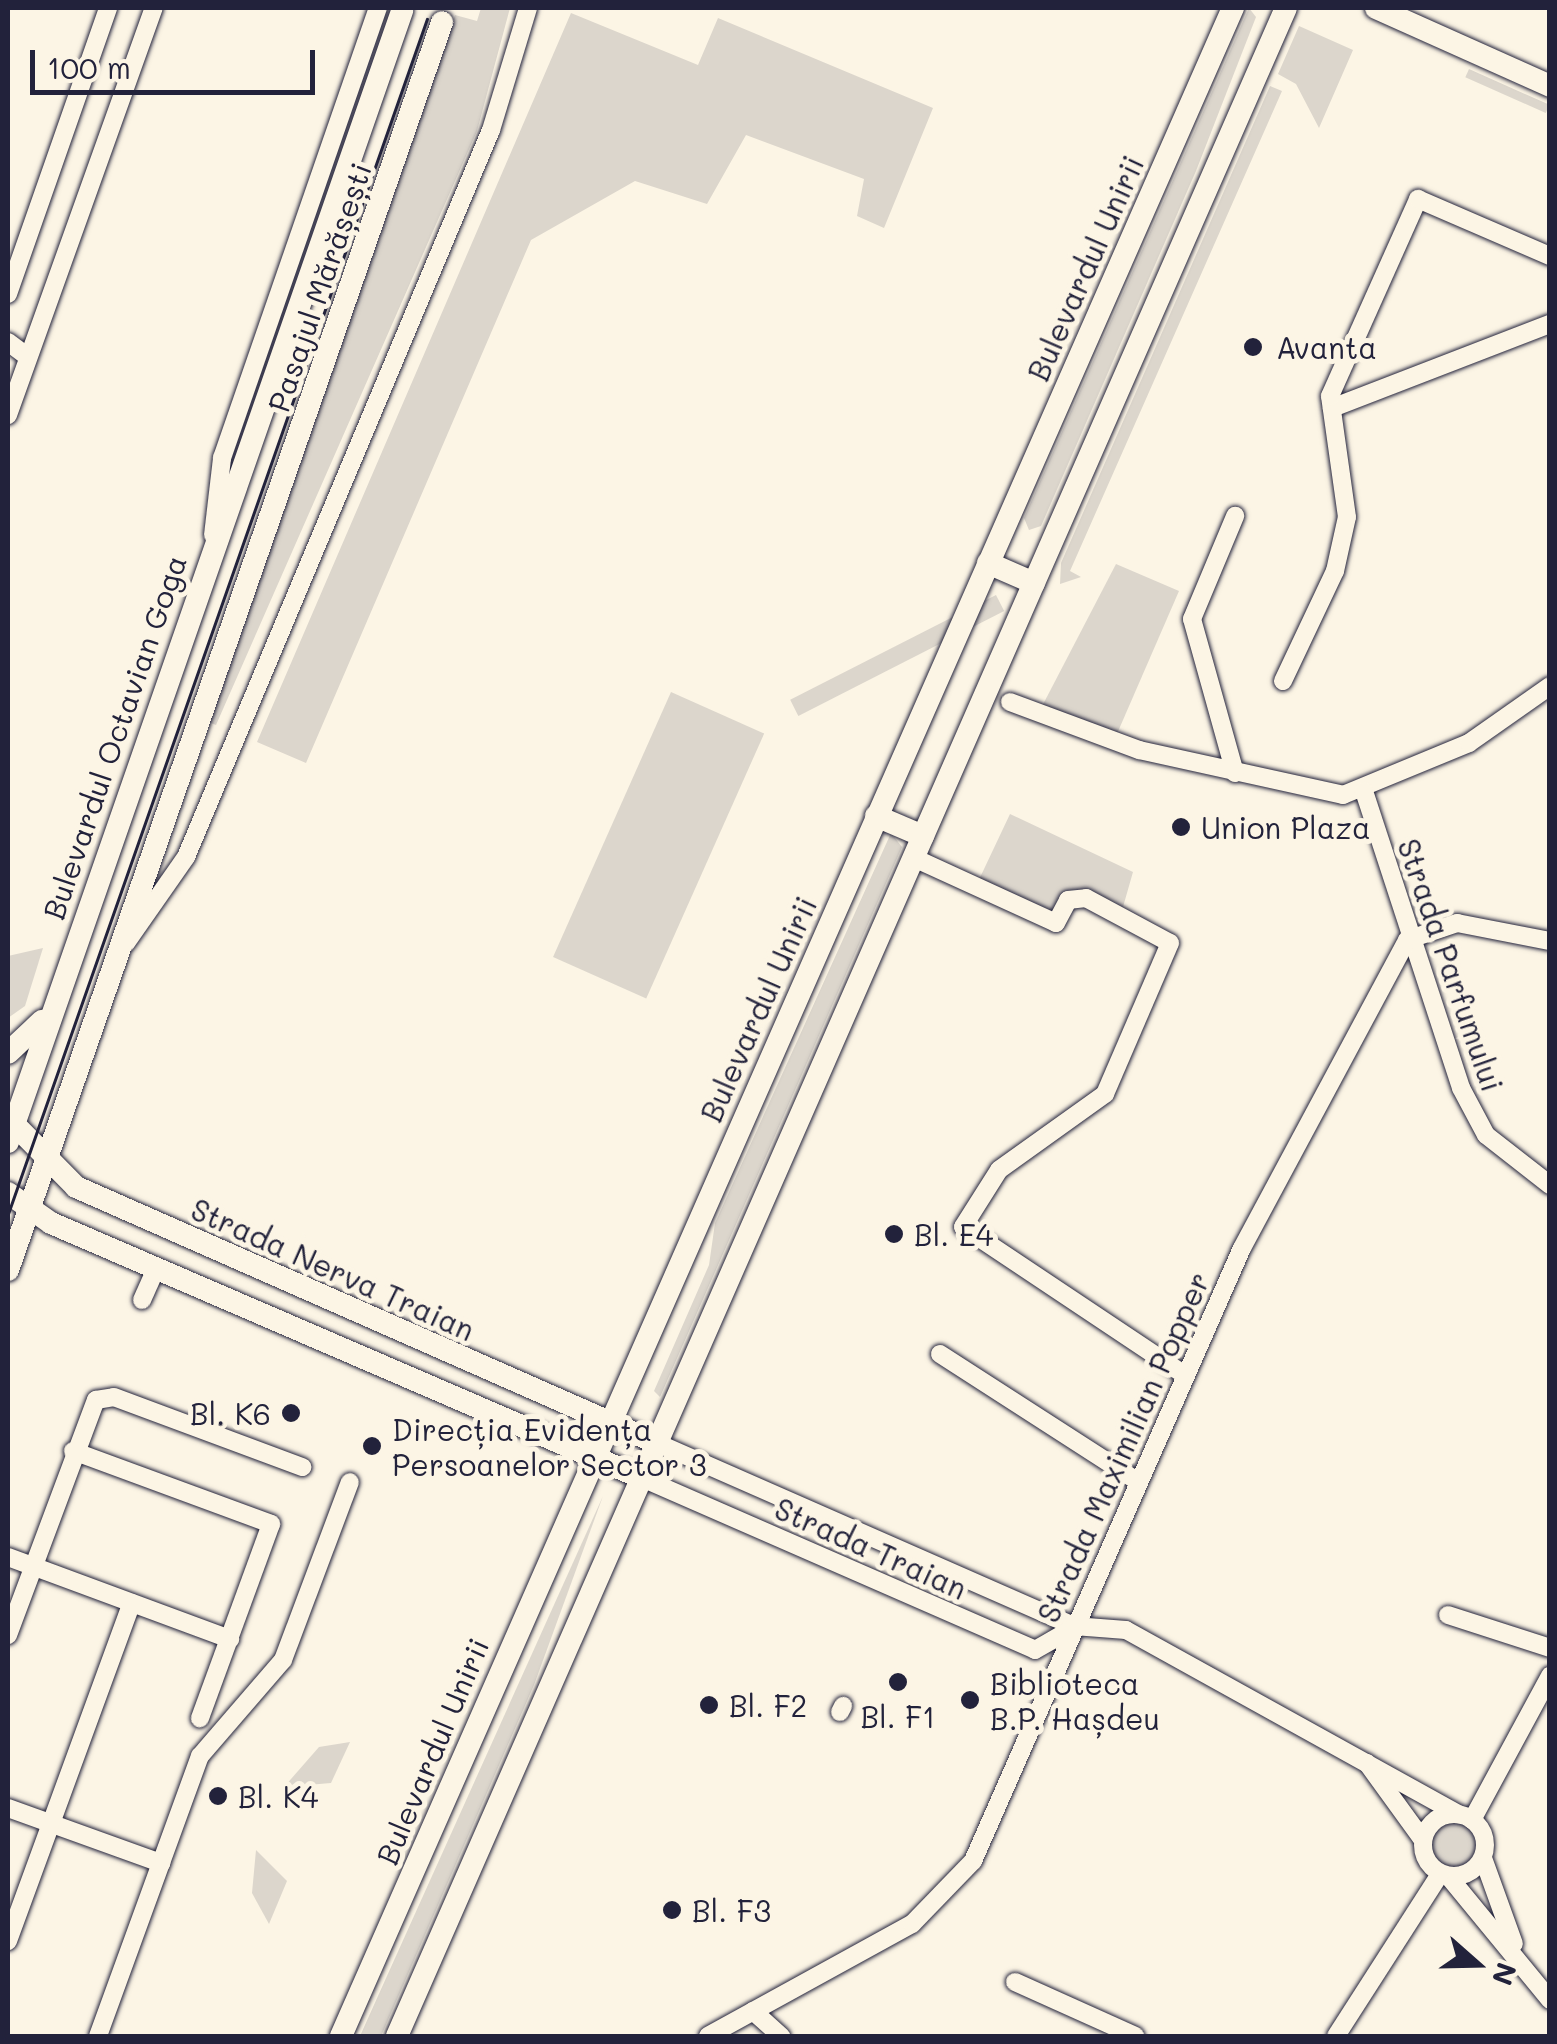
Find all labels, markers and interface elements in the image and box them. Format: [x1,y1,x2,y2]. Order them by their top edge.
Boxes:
scale bar [35,30,320,92]
text: 100 m [47,47,131,87]
street label: Bulevardul Unirii [1019,150,1151,386]
street label: Pasajul Mărășești [259,158,379,416]
place label: Avanta [1276,329,1377,365]
marker: Avanta [1240,334,1266,360]
street label: Bulevardul Octavian Goga [35,550,193,924]
place label: Union Plaza [1201,809,1371,845]
marker: Union Plaza [1170,816,1192,838]
street label: Strada Parfumului [1391,834,1511,1096]
street label: Bulevardul Unirii [692,891,824,1127]
street label: Strada Nerva Traian [186,1190,480,1348]
place label: Bl. E4 [914,1216,993,1252]
marker: Bl. E4 [883,1223,905,1245]
street label: Strada Maximilian Popper [1029,1266,1217,1628]
place label: Bl. K6 [190,1395,271,1431]
marker: Bl. K6 [280,1402,302,1424]
place label: Direcția Evidența Persoanelor Sector 3 [392,1411,707,1482]
marker: Direcția Evidența Persoanelor Sector 3 [361,1435,383,1457]
street label: Strada Traian [770,1490,972,1606]
street label: Bulevardul Unirii [368,1632,496,1870]
place label: Biblioteca B.P. Hașdeu [990,1665,1160,1736]
marker: Bl. F1 [887,1671,909,1693]
place label: Bl. F2 [729,1687,807,1723]
marker: Biblioteca B.P. Hașdeu [959,1689,981,1711]
marker: Bl. F2 [698,1694,720,1716]
place label: Bl. F1 [861,1698,935,1734]
place label: Bl. K4 [238,1778,318,1814]
marker: Bl. K4 [207,1785,229,1807]
place label: Bl. F3 [692,1892,771,1928]
marker: Bl. F3 [661,1899,683,1921]
north arrow [1427,1914,1527,2014]
text: N [1485,1958,1526,1990]

